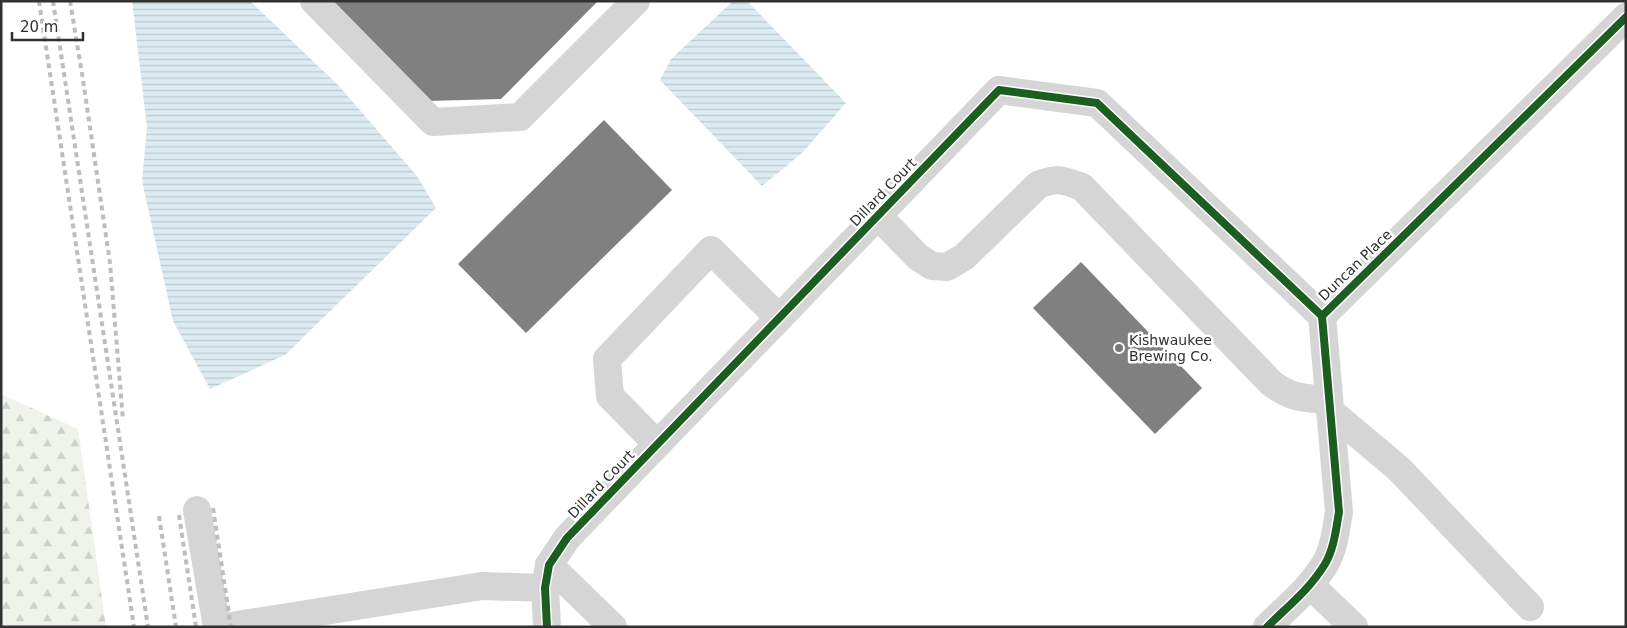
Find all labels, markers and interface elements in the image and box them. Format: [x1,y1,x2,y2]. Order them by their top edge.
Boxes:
scale bar [12,10,84,42]
text: 20 m [20,18,58,36]
street label: Dillard Court [847,154,920,229]
street label: Duncan Place [1315,226,1395,304]
place label: Kishwaukee Brewing Co. [1129,332,1213,364]
marker: Kishwaukee Brewing Co. [1113,342,1125,354]
street label: Dillard Court [565,446,638,521]

